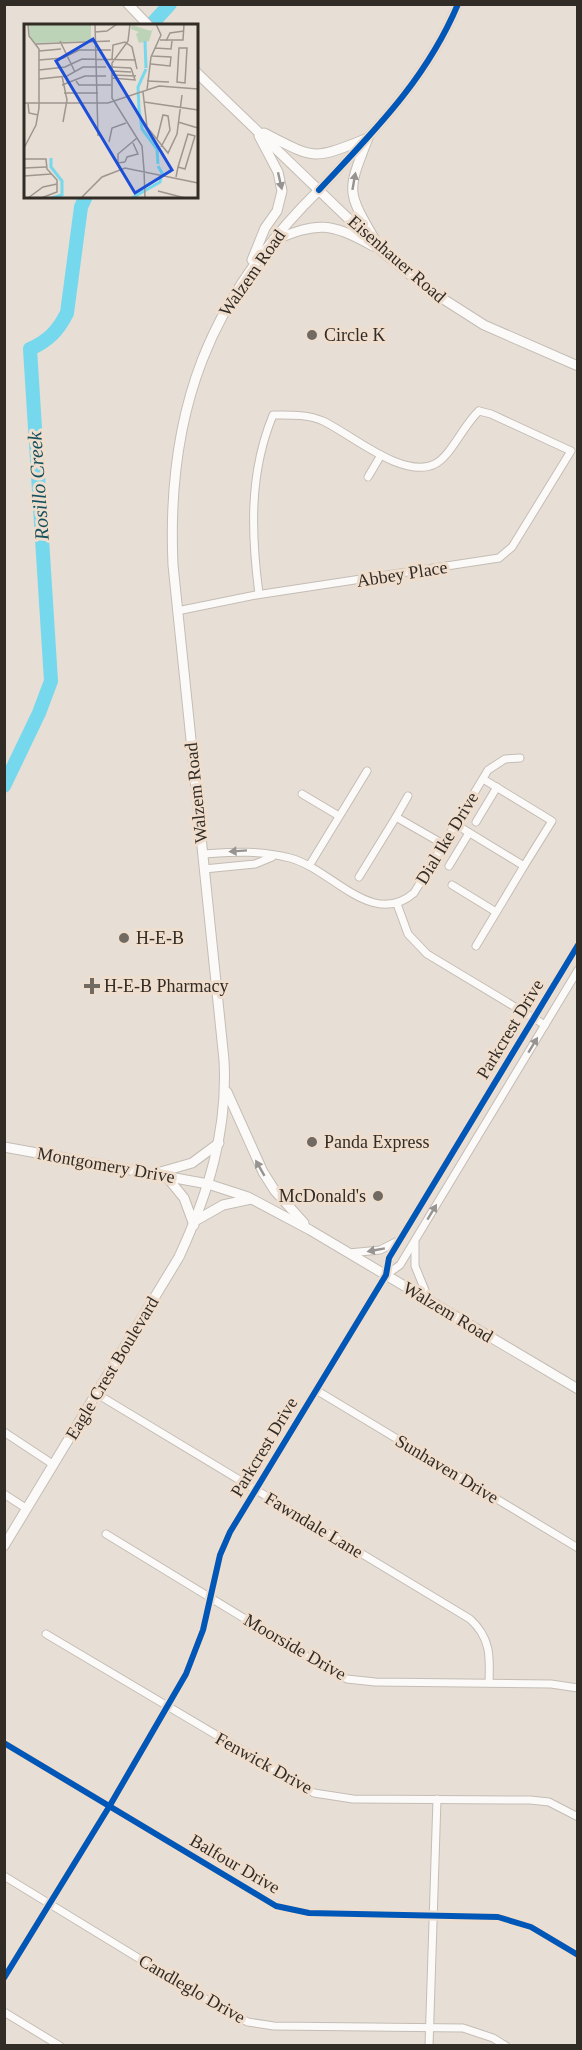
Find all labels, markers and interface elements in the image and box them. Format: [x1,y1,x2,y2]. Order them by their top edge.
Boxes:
inset map [24,24,198,198]
one-way arrow [349,171,358,190]
one-way arrow [275,172,285,191]
street label: Eisenhauer Road [344,211,450,307]
street label: Walzem Road [215,226,289,320]
place label: Circle K [324,325,385,345]
marker: Circle K [305,328,319,342]
water label: Rosillo Creek [23,430,53,542]
street label: Abbey Place [355,557,449,591]
street label: Walzem Road [181,742,211,844]
street label: Dial Ike Drive [412,788,482,888]
one-way arrow [228,847,247,856]
place label: H-E-B [136,928,184,948]
marker: H-E-B [117,931,131,945]
place label: H-E-B Pharmacy [104,976,228,996]
street label: Parkcrest Drive [472,976,548,1082]
marker: H-E-B Pharmacy [85,979,99,993]
one-way arrow [527,1037,538,1053]
place label: Panda Express [324,1132,429,1152]
marker: Panda Express [305,1135,319,1149]
street label: Montgomery Drive [36,1143,176,1187]
one-way arrow [255,1159,265,1176]
place label: McDonald's [279,1186,366,1206]
marker: McDonald's [371,1189,385,1203]
one-way arrow [427,1204,438,1220]
one-way arrow [366,1245,385,1254]
street label: Walzem Road [400,1277,496,1347]
street label: Eagle Crest Boulevard [61,1293,163,1443]
street label: Parkcrest Drive [226,1394,302,1500]
street label: Sunhaven Drive [392,1430,502,1508]
street label: Fawndale Lane [262,1488,366,1562]
street label: Moorside Drive [240,1610,350,1684]
street label: Fenwick Drive [212,1728,316,1798]
street label: Balfour Drive [186,1830,284,1898]
street label: Candleglo Drive [135,1950,249,2028]

